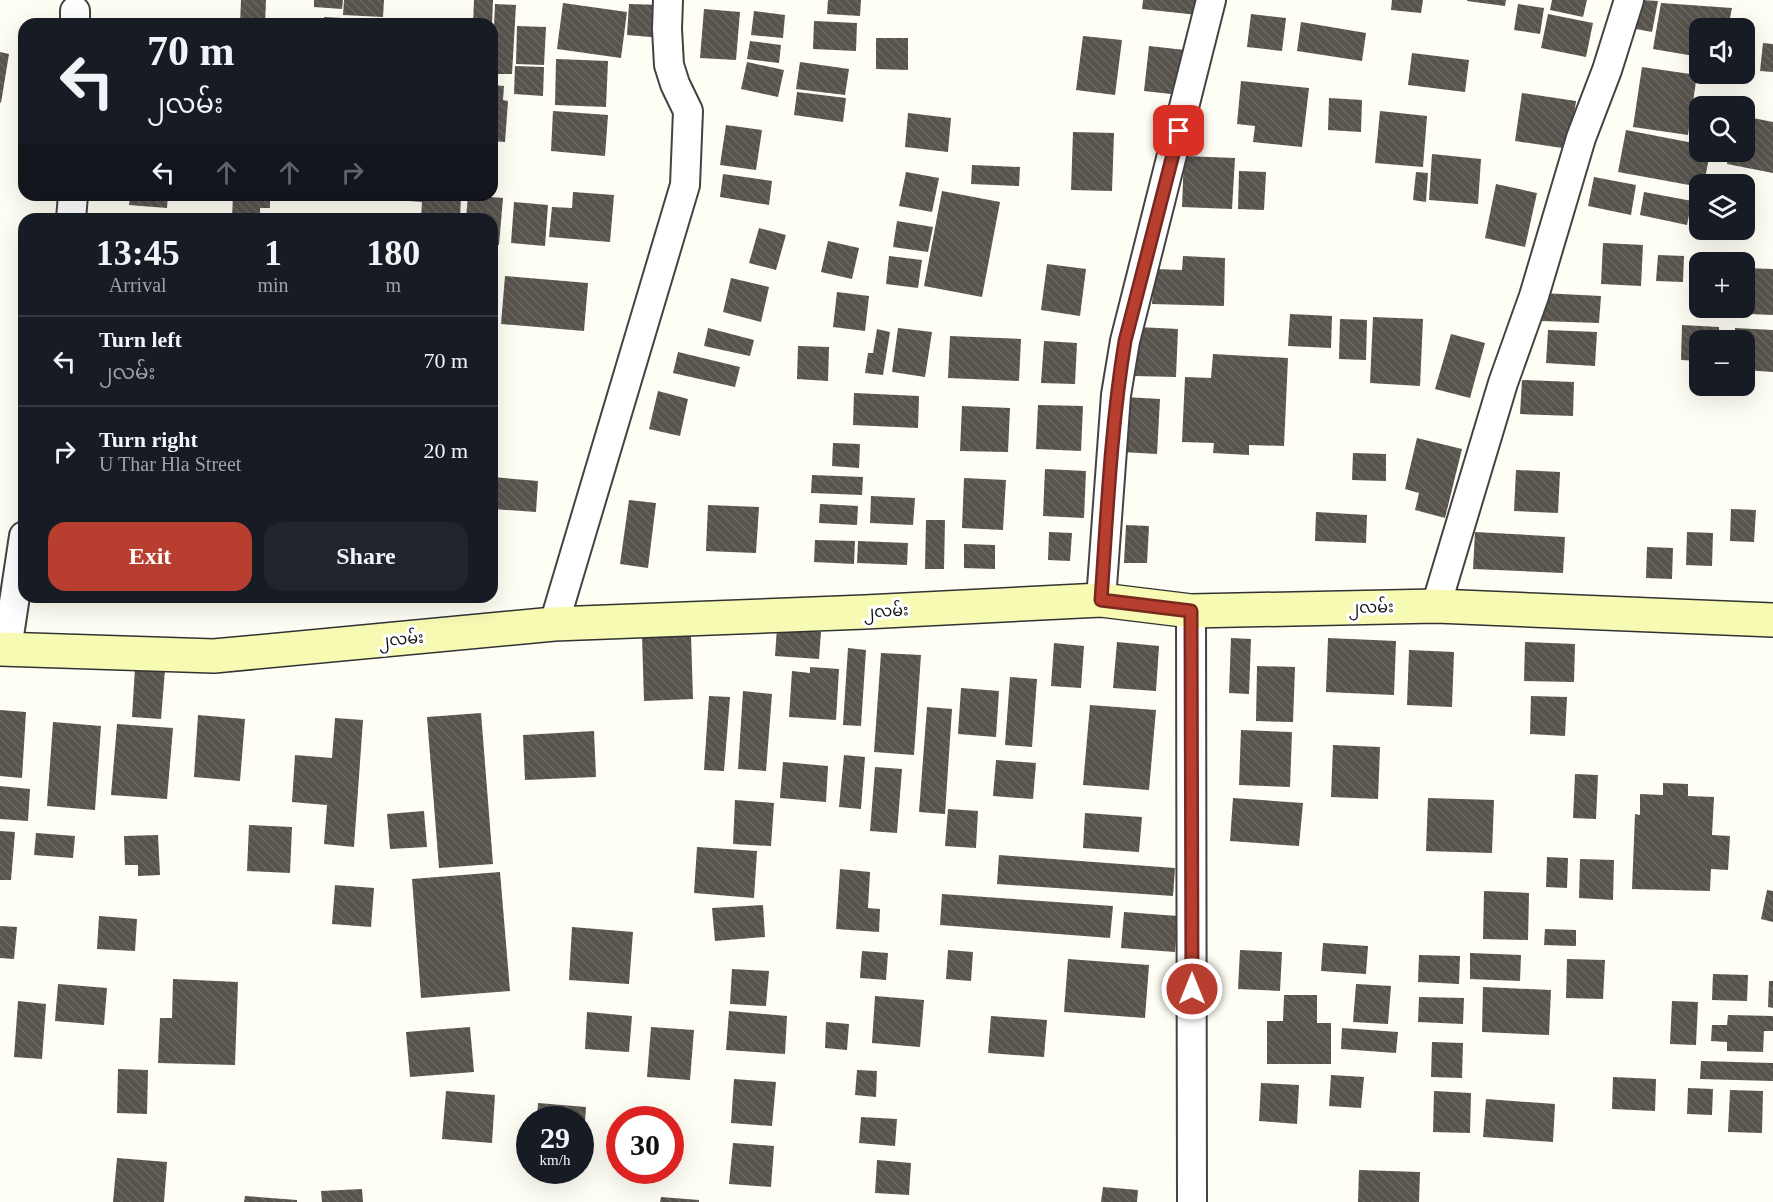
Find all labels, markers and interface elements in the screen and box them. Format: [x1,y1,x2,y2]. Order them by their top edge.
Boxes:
map controls [1689,18,1755,396]
button: sound [1689,18,1755,84]
text: 70 m [147,28,235,74]
icon: left [48,42,126,120]
text: ၂လမ်း [147,89,223,119]
button: search [1689,96,1755,162]
pin [1153,105,1204,156]
icon: arrive [1162,114,1195,147]
icon: left [147,156,180,189]
icon: ahead [210,156,243,189]
icon: ahead [273,156,306,189]
icon: right [336,156,369,189]
button: layers [1689,174,1755,240]
text: 13:45 [96,233,180,273]
text: 1 [264,233,282,273]
text: 180 [366,233,420,273]
button: + [1689,252,1755,318]
text: Arrival [109,274,167,296]
text: min [257,274,289,296]
text: m [386,274,401,296]
text: Turn left [99,327,182,352]
button: − [1689,330,1755,396]
icon: left [48,345,81,378]
text: 70 m [423,348,468,373]
text: ၂လမ်း [99,361,155,383]
text: Turn right [99,427,198,452]
icon: right [48,435,81,468]
text: 20 m [423,438,468,463]
text: U Thar Hla Street [99,453,241,475]
button: Exit [48,522,252,591]
button: Share [264,522,468,591]
street label: ၂လမ်း [1348,595,1394,621]
street label: ၂လမ်း [863,598,909,626]
street label: ၂လမ်း [377,626,425,654]
position arrow [1160,957,1224,1021]
speed limit sign: 30 [606,1106,684,1184]
text: 29 [540,1121,570,1154]
text: km/h [540,1152,570,1168]

